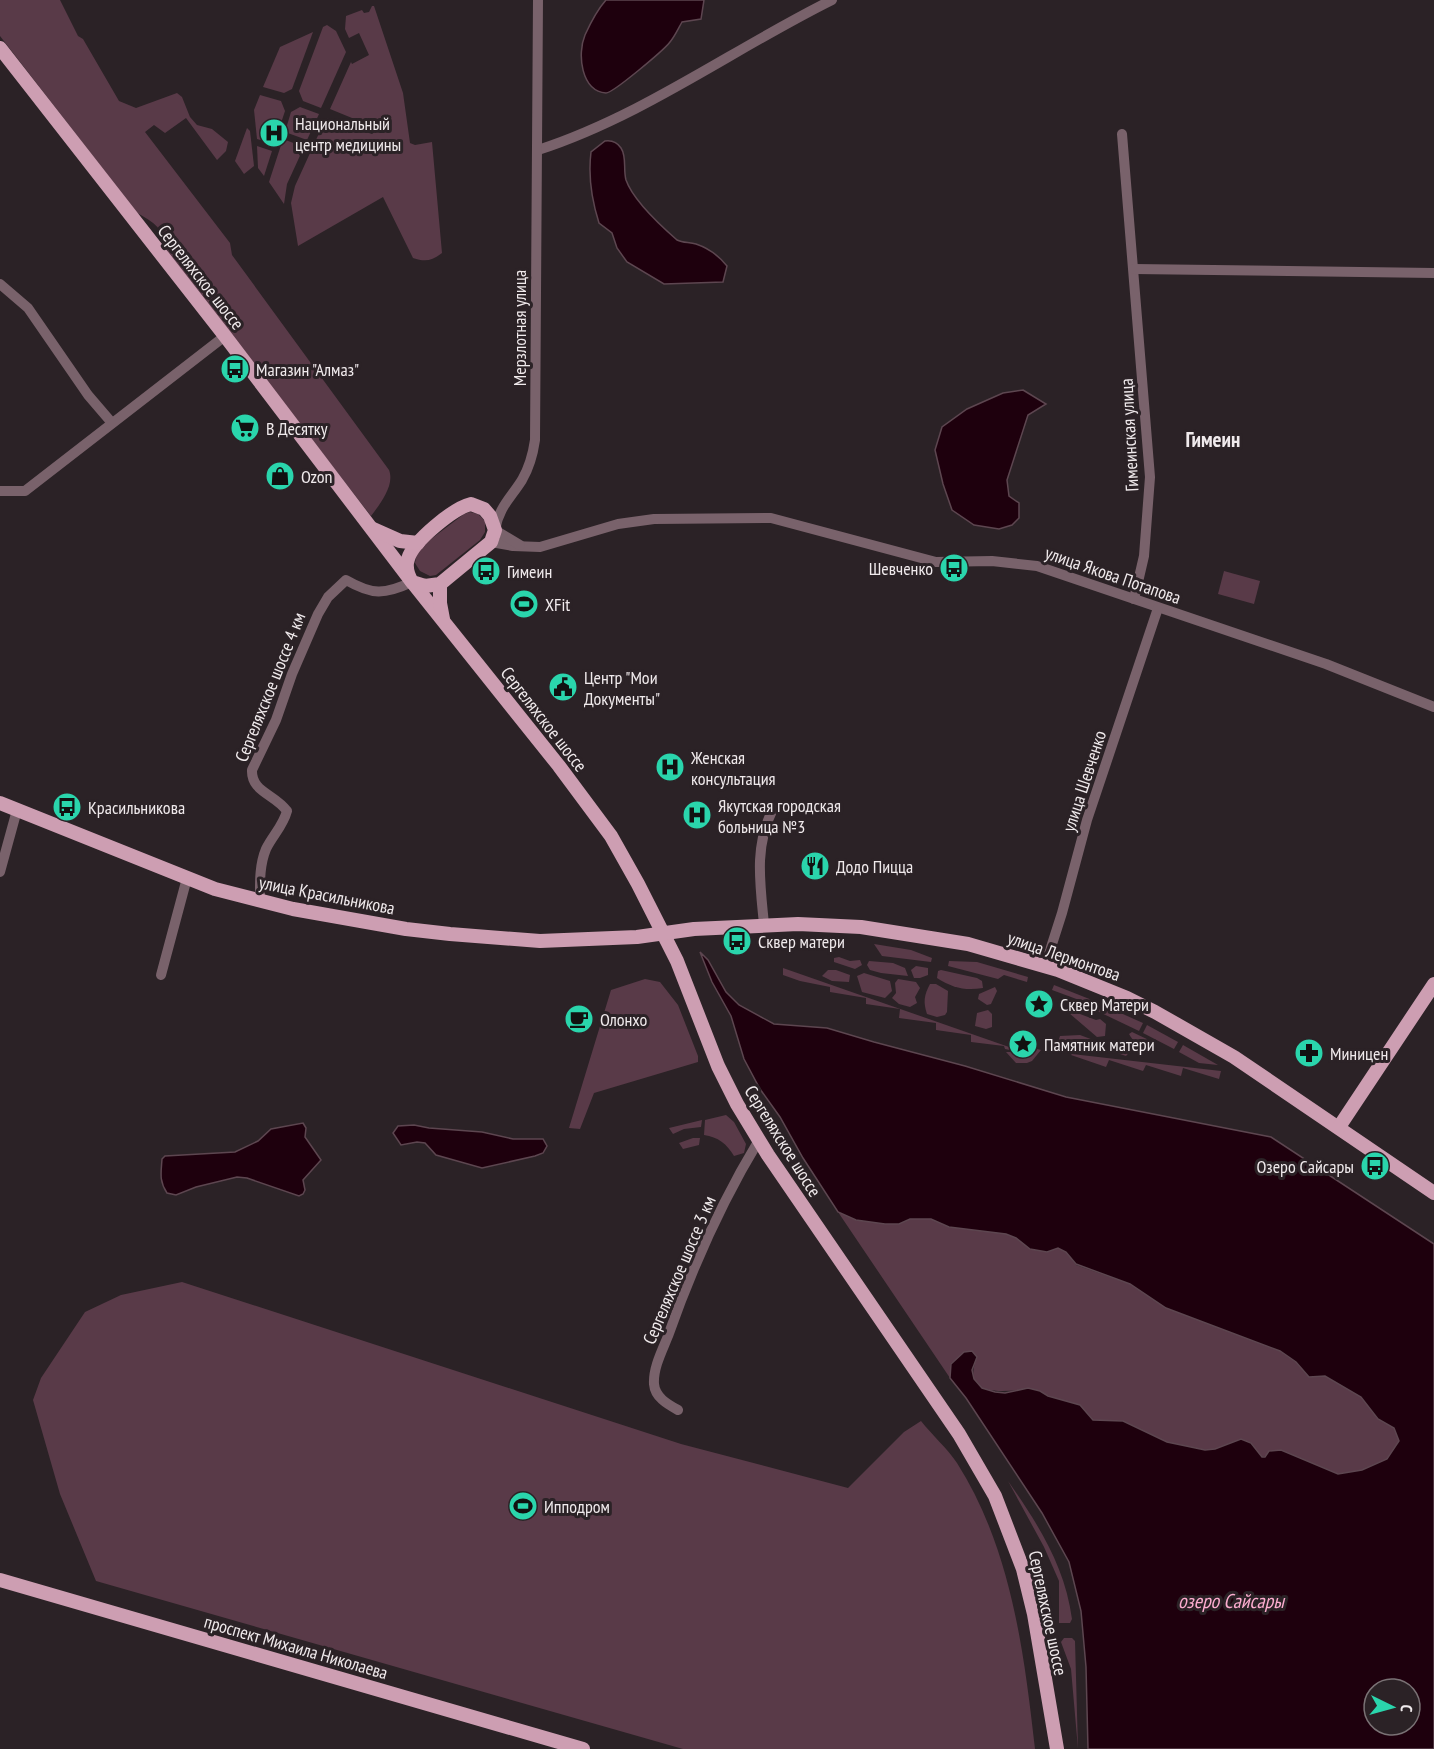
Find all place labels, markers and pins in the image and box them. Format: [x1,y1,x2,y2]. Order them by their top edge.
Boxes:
place label: Национальный центр медицины [295,112,401,156]
hospital icon: Национальный центр медицины [258,117,290,149]
bus stop icon: Магазин "Алмаз" [219,353,251,385]
place label: Магазин "Алмаз" [256,358,359,381]
supermarket icon: В Десятку [229,412,261,444]
place label: В Десятку [266,417,328,440]
shop icon: Ozon [264,460,296,492]
place label: Ozon [301,465,333,488]
bus stop icon: Шевченко [938,552,970,584]
bus stop icon: Гимеин [470,555,502,587]
place label: Шевченко [869,557,933,580]
place label: Гимеин [507,560,552,583]
sports icon: XFit [508,588,540,620]
place label: XFit [545,593,570,616]
place label: Центр "Мои Документы" [584,666,660,710]
public building icon: Центр "Мои Документы" [547,671,579,703]
place label: Женская консультация [690,746,776,790]
hospital icon: Женская консультация [654,751,686,783]
bus stop icon: Красильникова [51,791,83,823]
place label: Якутская городская больница №3 [718,794,841,838]
place label: Красильникова [88,796,185,819]
hospital icon: Якутская городская больница №3 [681,799,713,831]
restaurant icon: Додо Пицца [799,850,831,882]
place label: Додо Пицца [836,855,913,878]
bus stop icon: Сквер матери [721,925,753,957]
place label: Сквер матери [758,930,845,953]
place icon: Сквер Матери [1023,988,1055,1020]
place label: Сквер Матери [1060,993,1149,1016]
cafe icon: Олонхо [563,1003,595,1035]
place label: Олонхо [600,1008,647,1031]
place icon: Памятник матери [1007,1028,1039,1060]
place label: Памятник матери [1044,1033,1155,1056]
pharmacy icon: Миницен [1293,1037,1325,1069]
place label: Миницен [1330,1042,1388,1065]
bus stop icon: Озеро Сайсары [1359,1150,1391,1182]
place label: Озеро Сайсары [1256,1155,1354,1178]
sports icon: Ипподром [507,1490,539,1522]
place label: Ипподром [544,1495,610,1518]

